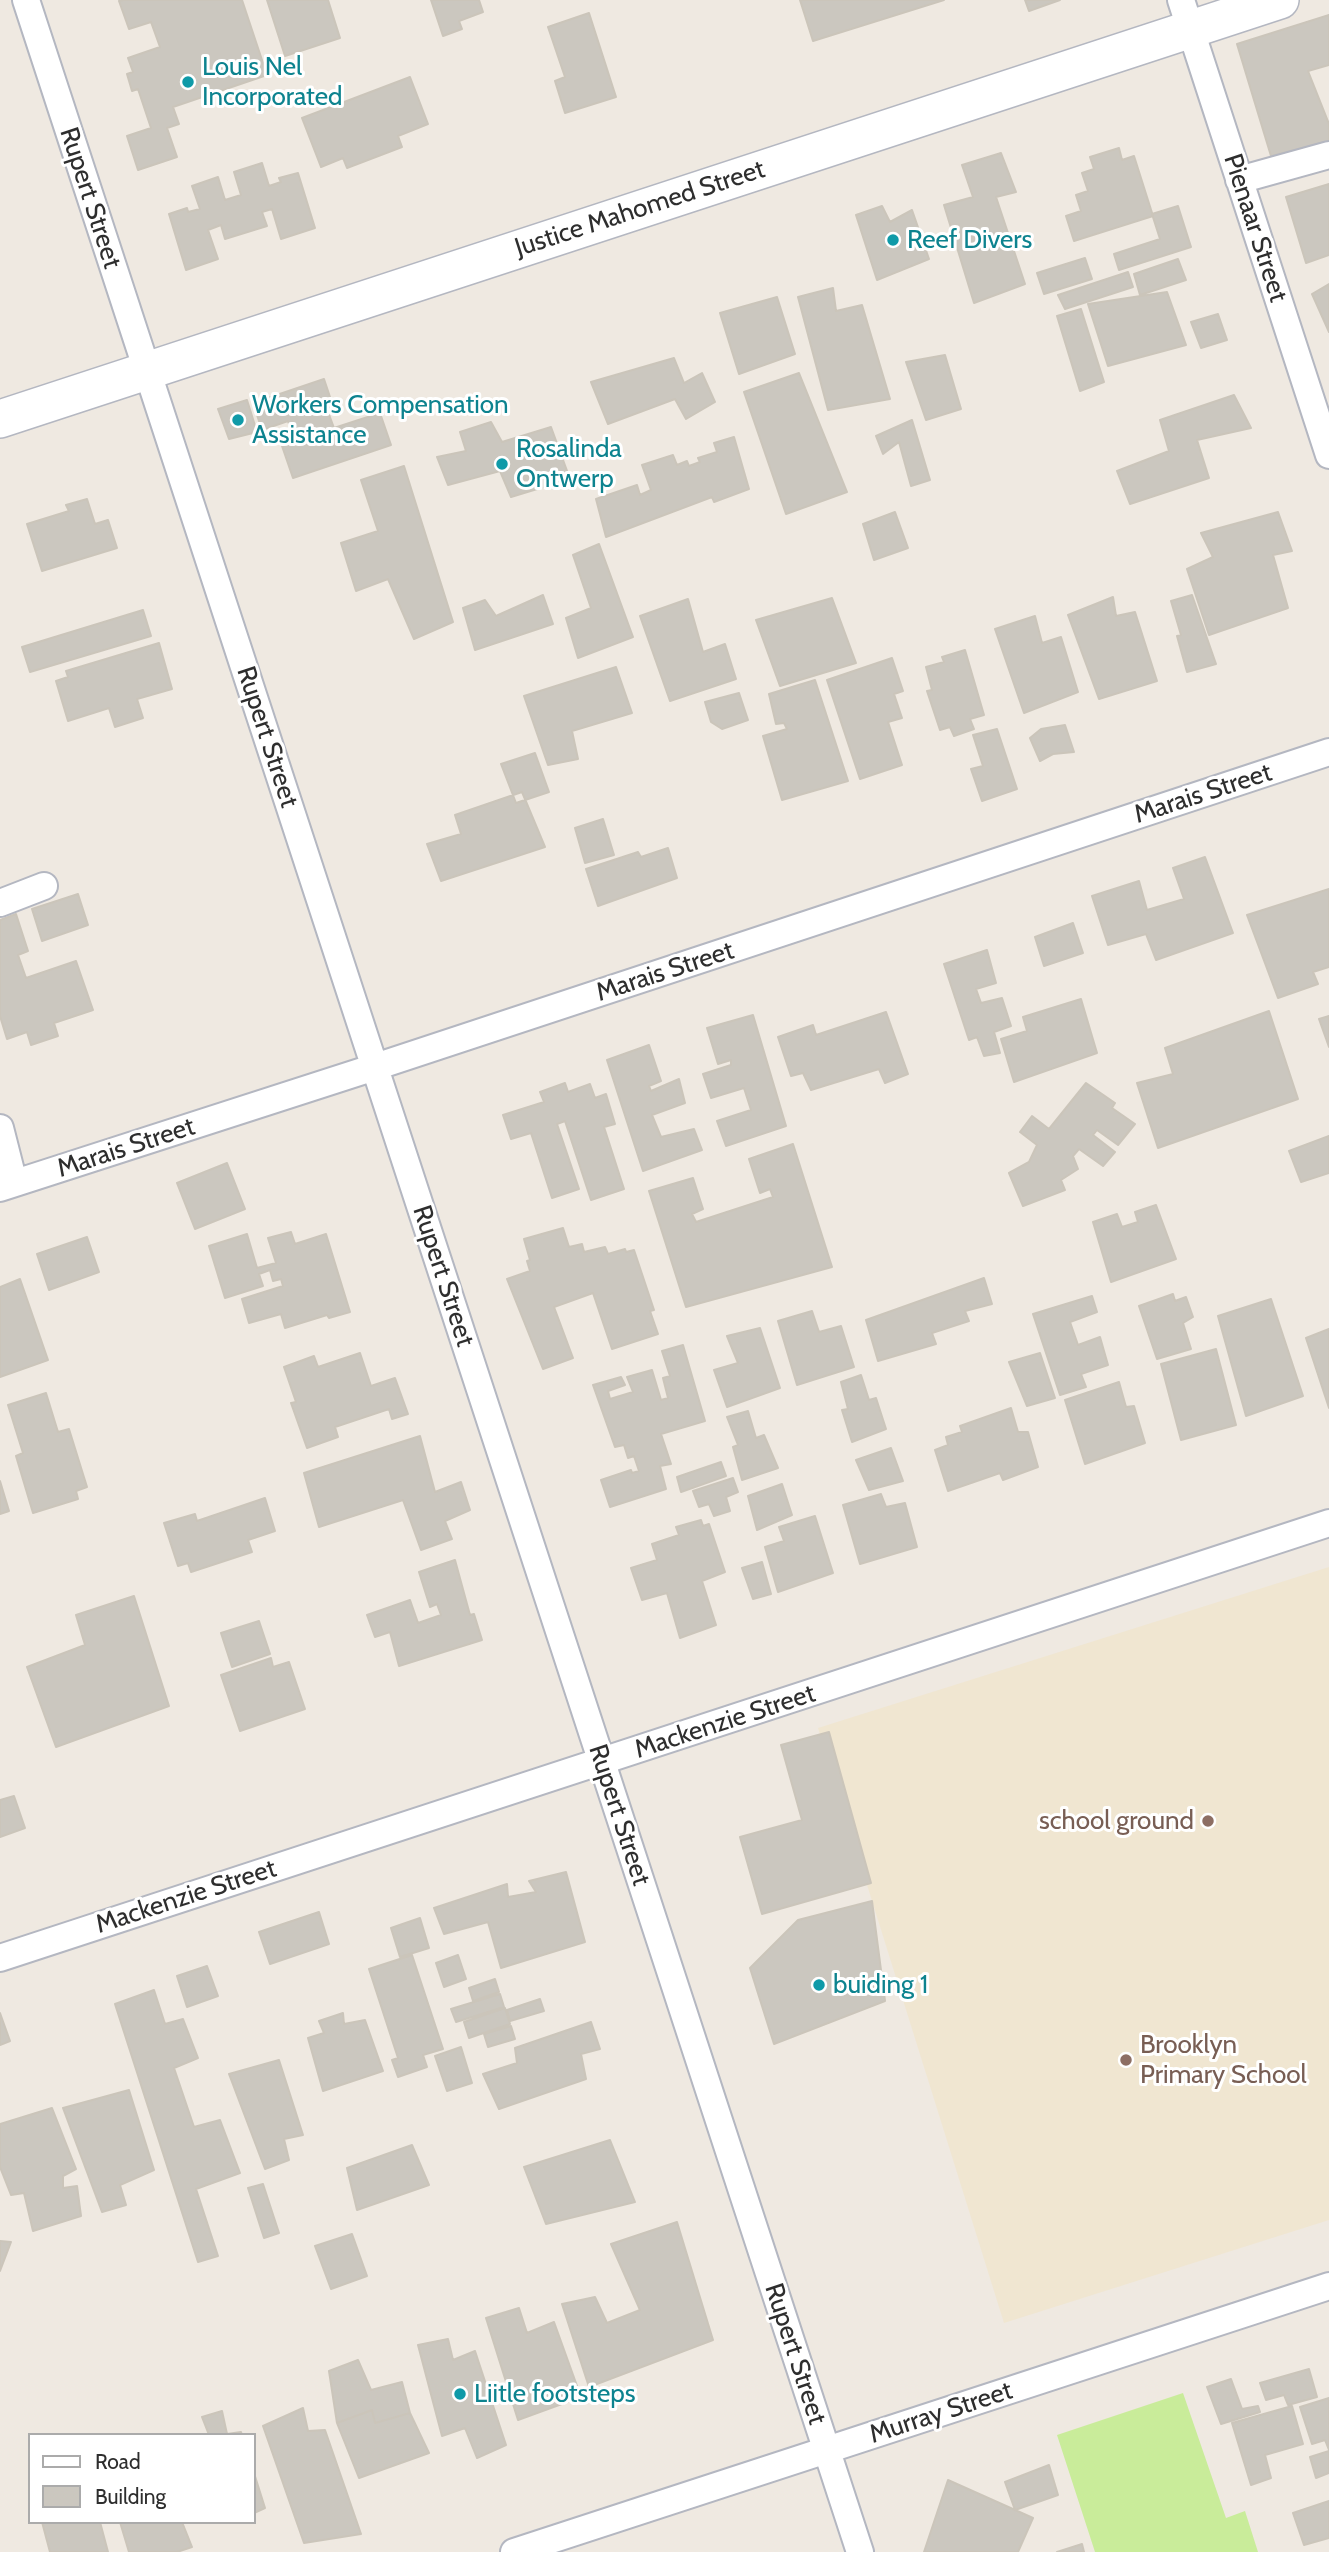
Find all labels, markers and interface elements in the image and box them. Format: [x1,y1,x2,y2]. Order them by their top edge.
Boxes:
place label: Louis Nel Incorporated [202,51,343,112]
marker: Louis Nel Incorporated [180,74,196,90]
street label: Rupert Street [53,124,127,272]
street label: Pienaar Street [1216,150,1294,306]
street label: Justice Mahomed Street [511,154,769,264]
place label: Reef Divers [907,224,1032,256]
marker: Reef Divers [885,232,901,248]
place label: Workers Compensation Assistance [252,389,508,450]
marker: Workers Compensation Assistance [230,412,246,428]
place label: Rosalinda Ontwerp [516,433,622,494]
marker: Rosalinda Ontwerp [494,456,510,472]
street label: Rupert Street [230,663,304,811]
street label: Marais Street [1130,757,1276,831]
street label: Marais Street [592,935,738,1009]
street label: Marais Street [53,1111,199,1185]
street label: Rupert Street [406,1202,480,1350]
street label: Mackenzie Street [631,1678,819,1766]
street label: Rupert Street [582,1741,656,1889]
place label: school ground [1039,1805,1194,1837]
marker: school ground [1200,1813,1216,1829]
street label: Mackenzie Street [92,1853,280,1941]
place label: buiding 1 [833,1969,928,2001]
marker: buiding 1 [811,1977,827,1993]
place label: Brooklyn Primary School [1140,2029,1307,2090]
marker: Brooklyn Primary School [1118,2052,1134,2068]
street label: Rupert Street [758,2280,832,2428]
street label: Murray Street [866,2375,1016,2451]
place label: Liitle footsteps [474,2378,635,2410]
marker: Liitle footsteps [452,2386,468,2402]
legend [28,2433,256,2524]
text: Road [95,2449,141,2474]
text: Building [95,2484,166,2509]

